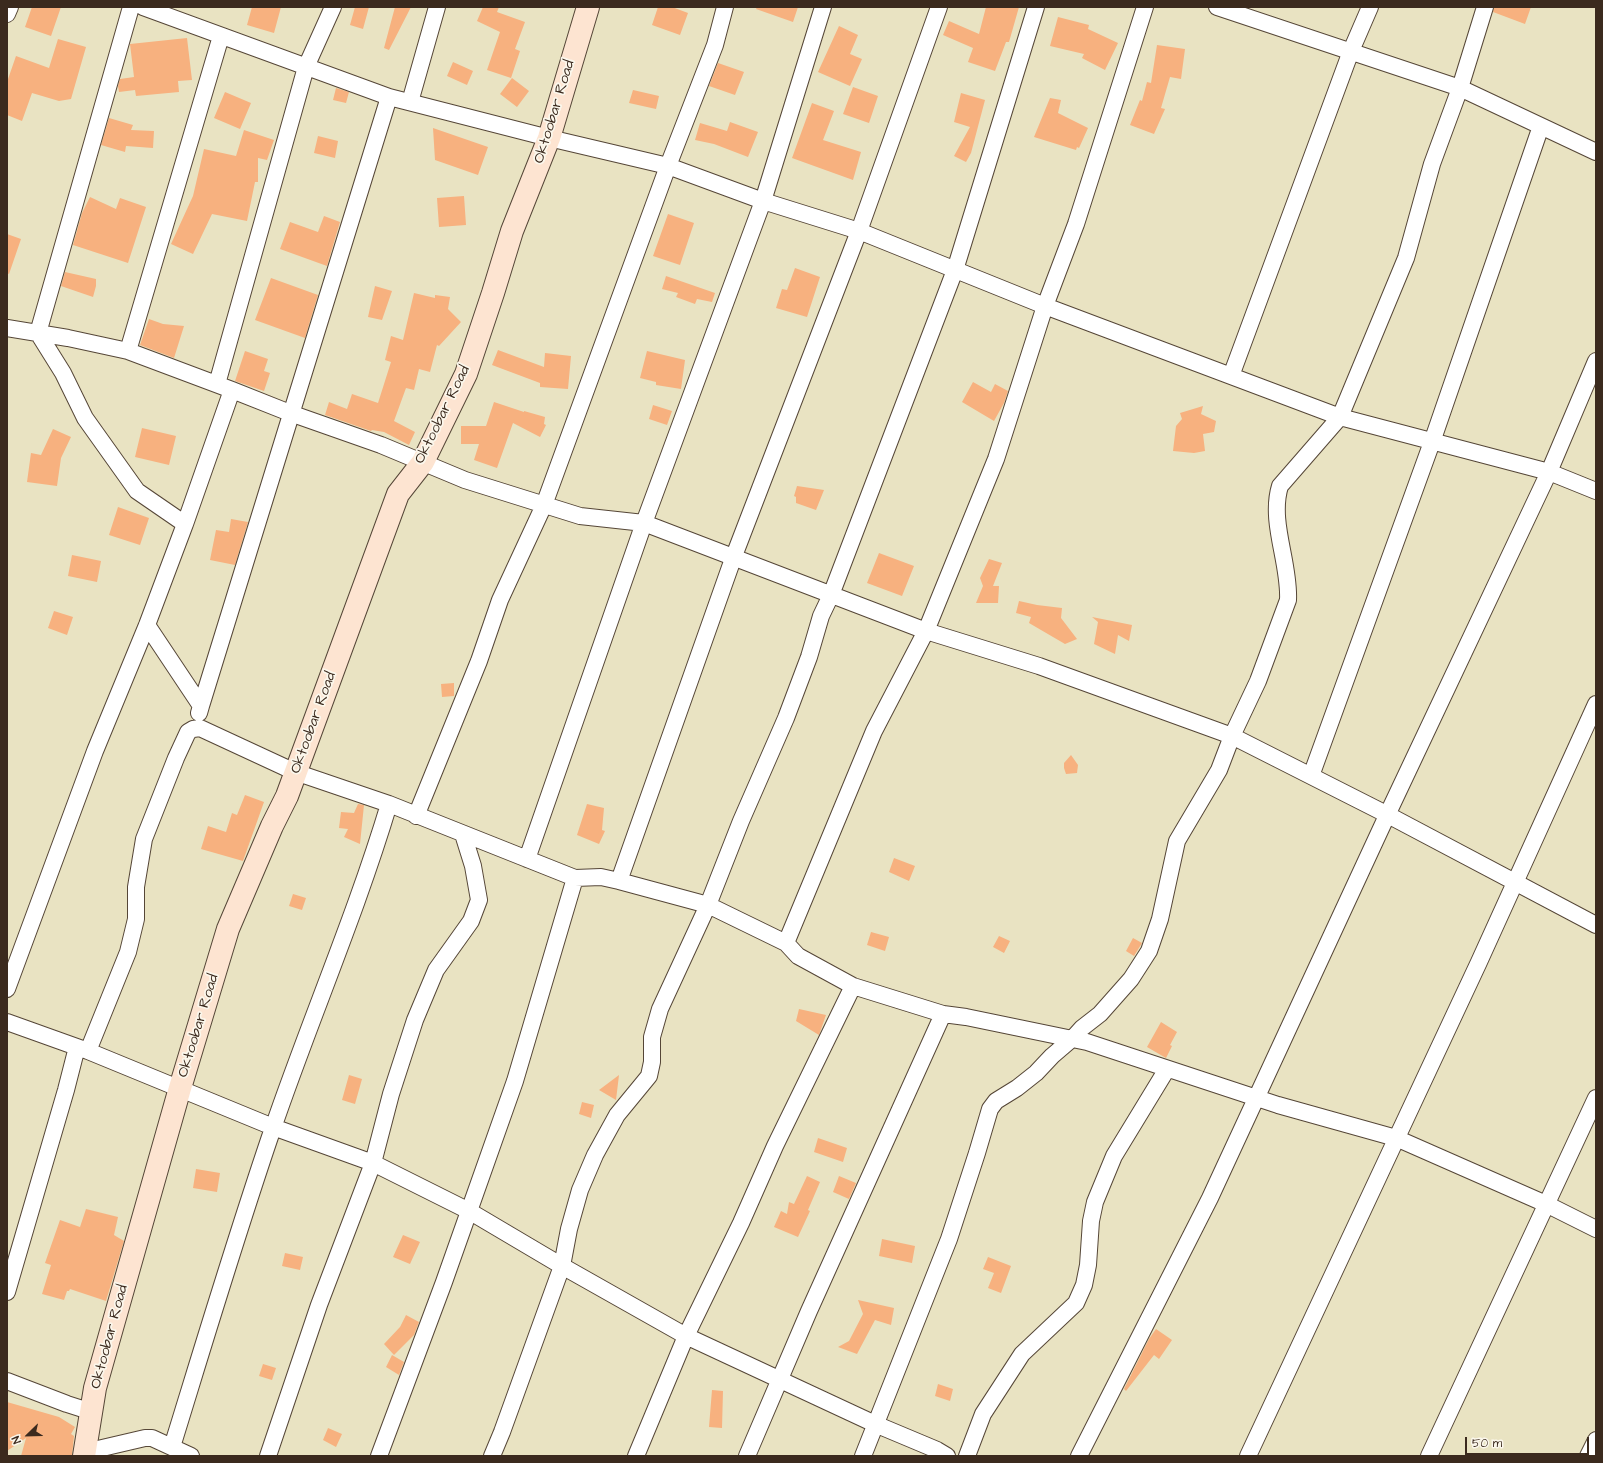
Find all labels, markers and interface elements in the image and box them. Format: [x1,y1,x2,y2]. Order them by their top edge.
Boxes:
street label: Oktoobar Road [531,58,579,166]
street label: Oktoobar Road [411,363,475,467]
street label: Oktoobar Road [287,670,341,776]
street label: Oktoobar Road [175,972,223,1080]
street label: Oktoobar Road [87,1283,133,1391]
north arrow [8,1415,48,1455]
scale bar [1467,1429,1591,1455]
text: N [8,1434,25,1446]
text: 50 m [1472,1435,1502,1452]

